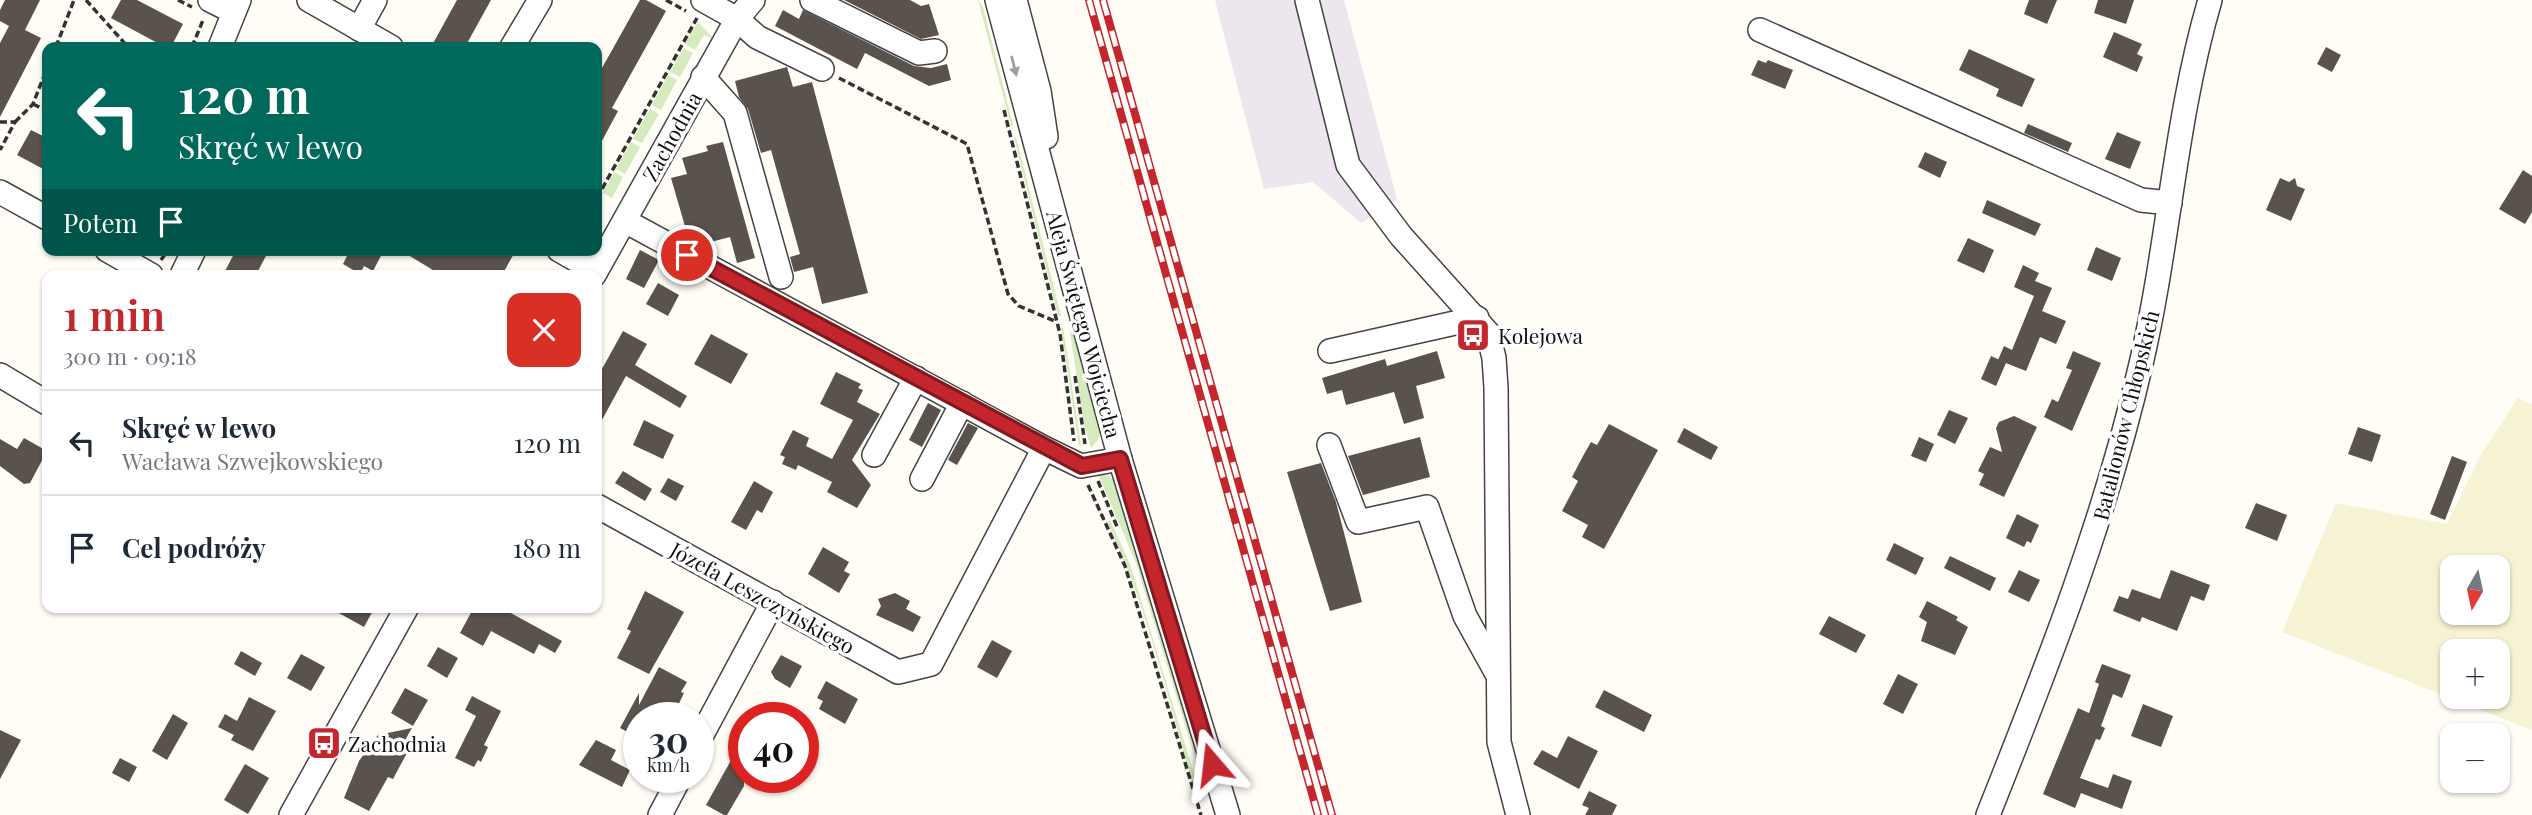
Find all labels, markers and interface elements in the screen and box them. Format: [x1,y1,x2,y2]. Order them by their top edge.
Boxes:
one-way arrow [1009,55,1020,77]
text: 120 m [178,61,310,126]
icon: left [63,70,154,161]
street label: Zachodnia [635,86,707,186]
text: Skręć w lewo [178,124,363,167]
icon: arrive [152,203,190,241]
text: Potem [63,205,138,240]
street label: Aleja Świętego Wojciecha [1041,206,1129,441]
pin [657,225,717,285]
icon: arrive [668,236,706,274]
text: 1 min [63,286,165,342]
button: close [507,293,581,367]
street label: Batalionów Chłopskich [2085,306,2165,523]
bus stop icon: Kolejowa [1454,316,1492,354]
place label: Kolejowa [1498,321,1583,349]
text: 300 m · 09:18 [63,340,197,371]
text: Skręć w lewo [122,410,276,445]
icon: left [63,424,101,462]
text: 120 m [514,425,581,460]
text: Wacława Szwejkowskiego [122,445,383,476]
icon: arrive [63,529,101,567]
text: Cel podróży [122,530,266,565]
text: 180 m [513,530,581,565]
street label: Józefa Leszczyńskiego [665,534,860,659]
north arrow [2440,555,2510,625]
map controls [2440,555,2510,793]
button: + [2440,639,2510,709]
speed limit sign: 40 [728,702,819,793]
text: 30 [649,715,688,762]
button: − [2440,723,2510,793]
bus stop icon: Zachodnia [305,724,343,762]
position arrow [1175,727,1249,801]
place label: Zachodnia [348,729,447,757]
text: km/h [647,753,690,777]

